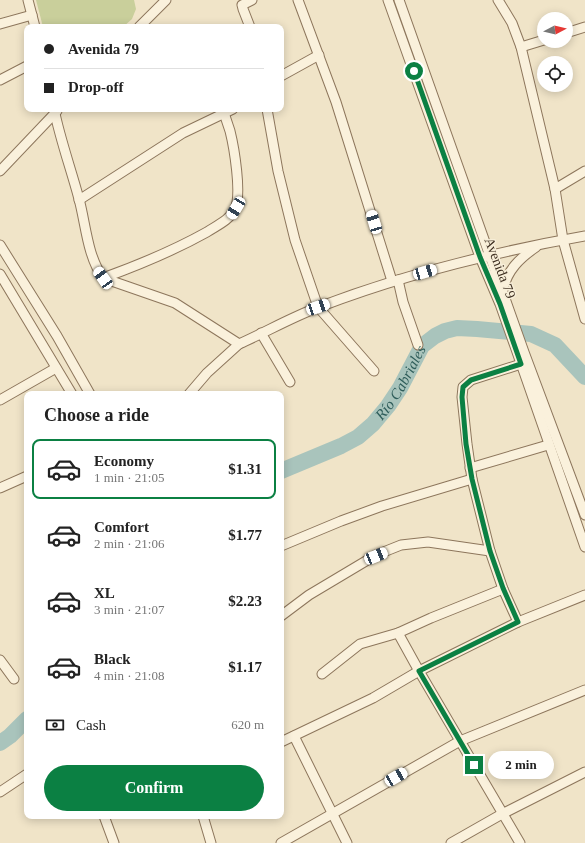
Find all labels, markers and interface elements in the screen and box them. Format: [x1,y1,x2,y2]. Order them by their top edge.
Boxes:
north arrow [537,12,573,48]
map controls [537,12,573,92]
text: Avenida 79 [68,41,139,57]
button: locate [537,56,573,92]
route start [405,62,423,80]
text: Drop-off [68,79,124,95]
car [225,195,247,221]
car [365,209,383,235]
street label: Avenida 79 [482,235,518,301]
car [412,263,438,281]
car [91,265,115,291]
car [305,297,331,317]
water label: Río Cabriales [371,343,429,424]
text: Choose a ride [44,405,149,425]
icon: car [46,451,82,487]
text: Economy [94,453,154,469]
text: $1.31 [228,461,262,477]
text: 1 min · 21:05 [94,470,164,485]
icon: car [46,517,82,553]
text: Comfort [94,519,149,535]
text: $1.77 [228,527,262,543]
text: 2 min · 21:06 [94,536,164,551]
car [363,546,389,566]
icon: car [46,583,82,619]
text: XL [94,585,115,601]
text: $2.23 [228,593,262,609]
text: 3 min · 21:07 [94,602,164,617]
icon: car [46,649,82,685]
text: Black [94,651,131,667]
text: $1.17 [228,659,262,675]
text: 4 min · 21:08 [94,668,164,683]
icon: cash [44,714,66,736]
text: Cash [76,717,106,733]
text: 620 m [231,717,264,732]
callout: 2 min [488,751,554,779]
route end [465,756,483,774]
text: 2 min [505,757,537,772]
button: Confirm [44,765,264,811]
car [383,766,409,788]

